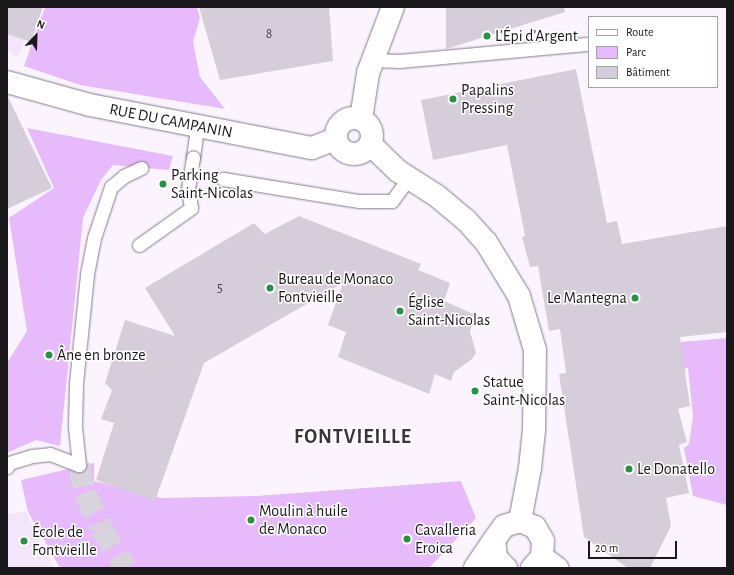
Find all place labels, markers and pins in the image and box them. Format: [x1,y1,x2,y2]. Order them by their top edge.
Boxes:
place label: L’Épi d'Argent [495,26,578,46]
marker: L’Épi d'Argent [482,31,492,41]
place label: Papalins Pressing [461,80,514,118]
marker: Papalins Pressing [448,94,458,104]
place label: Parking Saint-Nicolas [171,165,253,203]
marker: Parking Saint-Nicolas [158,179,168,189]
place label: Bureau de Monaco Fontvieille [278,269,393,307]
marker: Bureau de Monaco Fontvieille [265,283,275,293]
place label: Le Mantegna [547,288,627,308]
place label: Église Saint-Nicolas [408,292,490,330]
marker: Le Mantegna [630,293,640,303]
marker: Église Saint-Nicolas [395,306,405,316]
place label: Âne en bronze [57,345,146,365]
marker: Âne en bronze [44,350,54,360]
place label: Statue Saint-Nicolas [483,372,565,410]
marker: Statue Saint-Nicolas [470,386,480,396]
place label: Le Donatello [637,459,715,479]
marker: Le Donatello [624,464,634,474]
place label: Moulin à huile de Monaco [259,501,348,539]
marker: Moulin à huile de Monaco [246,515,256,525]
place label: Cavalleria Eroica [415,520,476,558]
place label: École de Fontvieille [32,522,97,560]
marker: Cavalleria Eroica [402,534,412,544]
marker: École de Fontvieille [19,536,29,546]

